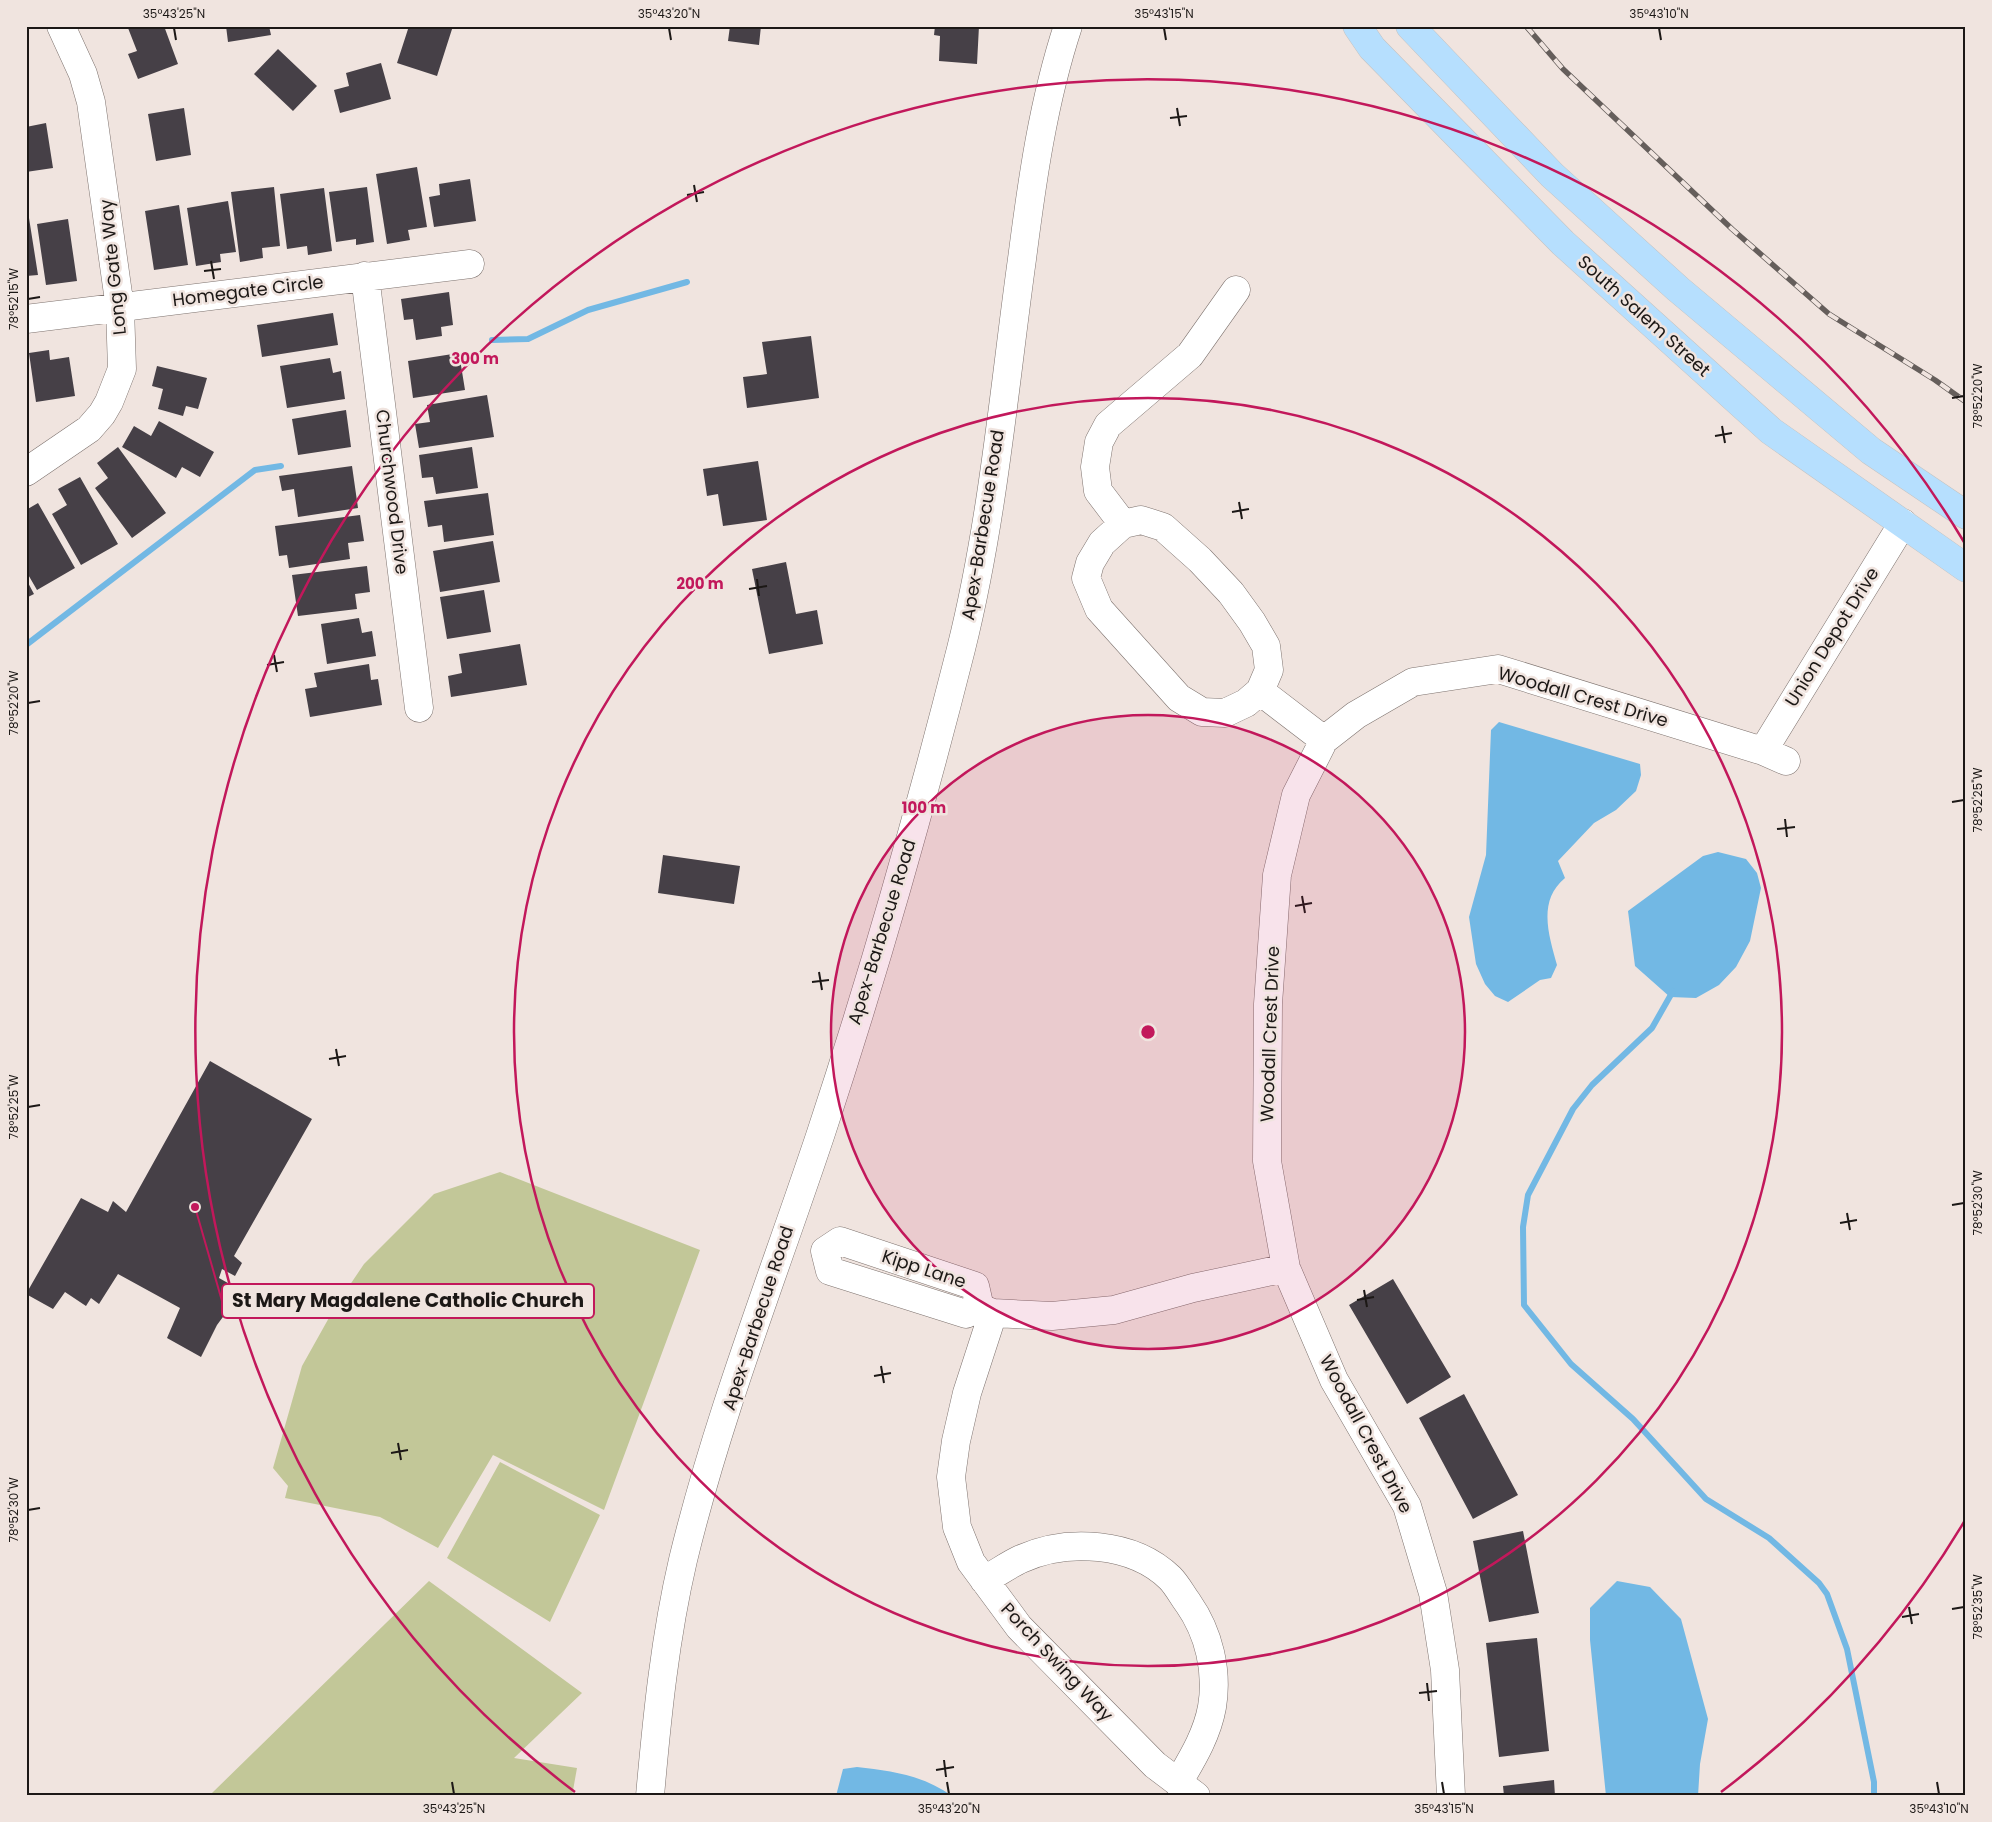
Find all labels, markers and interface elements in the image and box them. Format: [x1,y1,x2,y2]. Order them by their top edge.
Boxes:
text: 35°43'25"N [143,5,205,22]
text: 35°43'20"N [638,5,700,22]
text: 35°43'15"N [1134,5,1194,22]
text: 35°43'10"N [1629,5,1689,22]
street label: Long Gate Way [93,198,132,336]
street label: South Salem Street [1572,249,1716,382]
text: 78°52'15"W [5,268,22,330]
street label: Homegate Circle [171,269,325,312]
text: 300 m [451,348,499,369]
text: 78°52'20"W [1969,363,1986,429]
street label: Churchwood Drive [370,408,415,576]
street label: Apex-Barbecue Road [955,428,1010,622]
street label: Union Depot Drive [1779,562,1885,711]
text: 200 m [676,573,724,594]
street label: Woodall Crest Drive [1495,660,1671,733]
text: 78°52'20"W [5,670,22,736]
text: 78°52'25"W [1969,767,1986,833]
text: 100 m [902,797,946,818]
street label: Apex-Barbecue Road [841,836,922,1028]
street label: Woodall Crest Drive [1254,945,1285,1122]
centre of rings [1139,1023,1157,1041]
text: 78°52'25"W [5,1074,22,1140]
text: 78°52'30"W [1969,1170,1986,1236]
street label: Apex-Barbecue Road [716,1222,799,1413]
street label: Kipp Lane [879,1243,969,1294]
callout: St Mary Magdalene Catholic Church [222,1284,594,1318]
text: St Mary Magdalene Catholic Church [232,1287,584,1314]
street label: Woodall Crest Drive [1314,1350,1419,1517]
text: 78°52'30"W [5,1477,22,1543]
text: 78°52'35"W [1969,1574,1986,1640]
street label: Porch Swing Way [996,1597,1119,1727]
text: 35°43'25"N [423,1800,485,1817]
text: 35°43'20"N [918,1800,980,1817]
text: 35°43'15"N [1414,1800,1474,1817]
text: 35°43'10"N [1909,1800,1969,1817]

